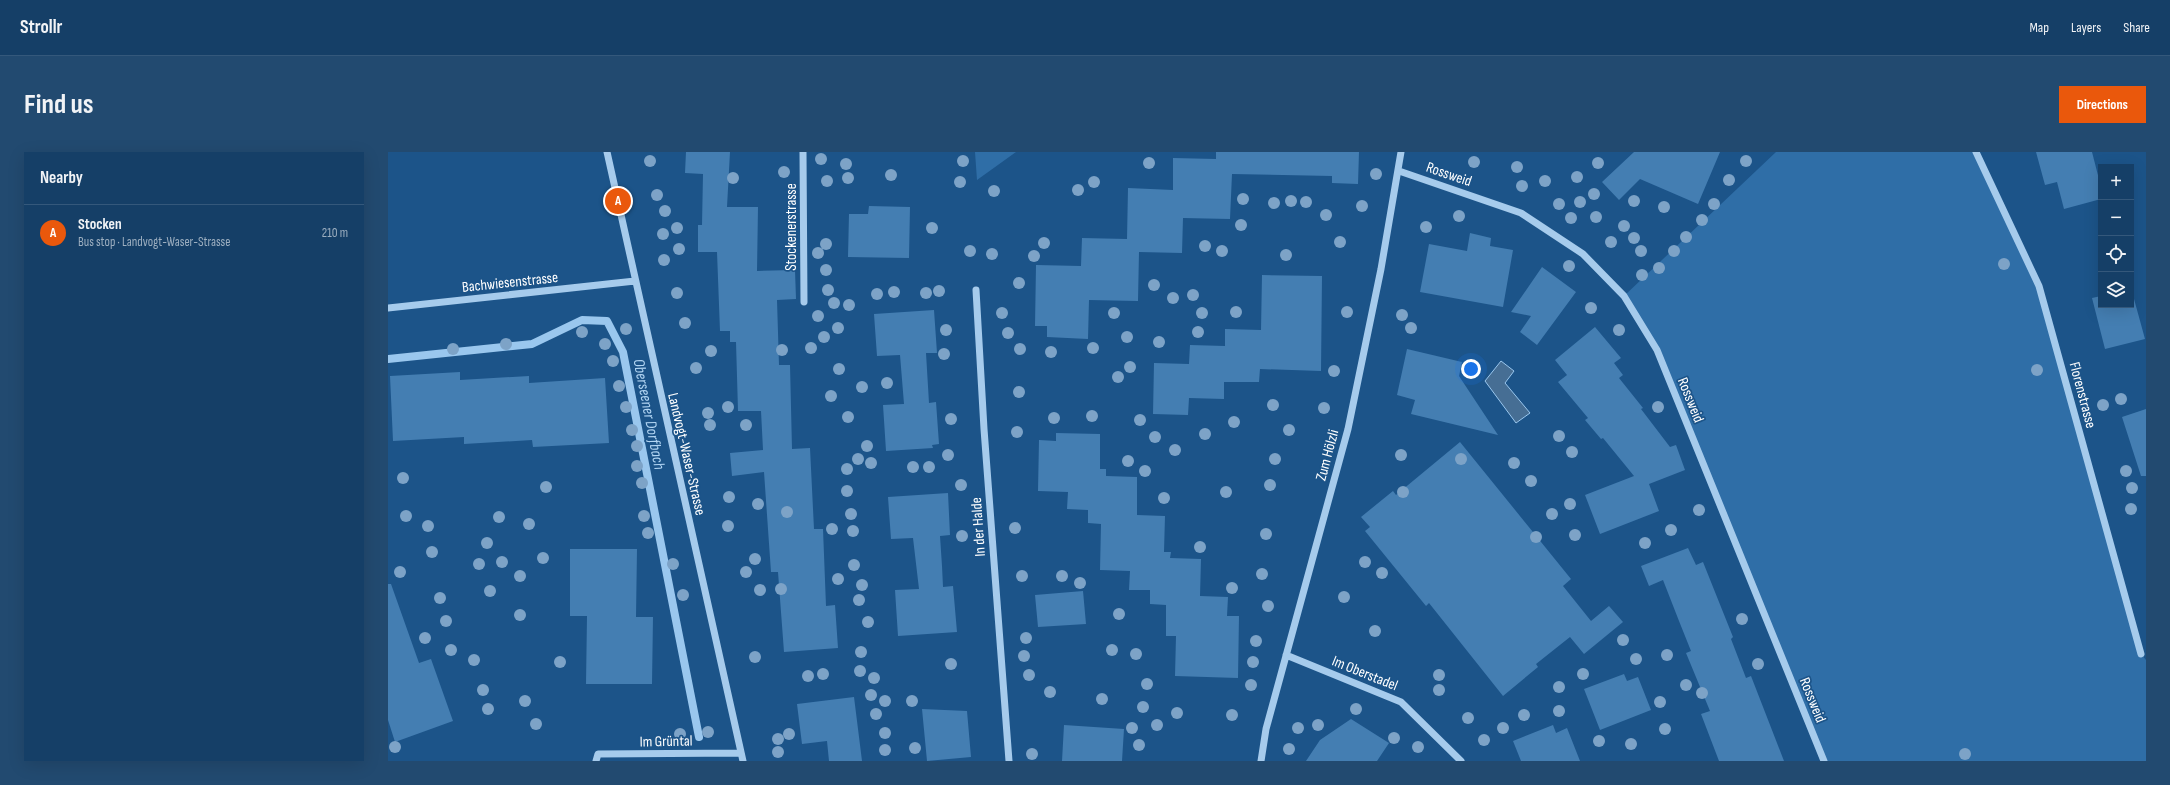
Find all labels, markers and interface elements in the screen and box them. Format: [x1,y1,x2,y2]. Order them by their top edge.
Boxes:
text: Strollr [20,16,62,39]
text: Map [2029,19,2049,36]
text: Layers [2071,19,2101,36]
text: Share [2123,19,2150,36]
button: Directions [2059,86,2146,123]
text: Find us [24,88,93,121]
street label: Rossweid [1424,158,1474,191]
map controls [2098,164,2134,308]
button: + [2098,164,2134,200]
text: Nearby [40,168,83,188]
street label: Stockenerstrasse [782,183,801,271]
pin: A [605,186,631,216]
button: − [2098,200,2134,236]
text: Stocken [78,215,122,234]
text: A [50,225,56,241]
text: 210 m [322,225,348,241]
text: Bus stop · Landvogt-Waser-Strasse [78,234,230,250]
button: locate [2098,236,2134,272]
street label: Bachwiesenstrasse [461,268,559,297]
button: layers [2098,272,2134,308]
water label: Oberseener Dorfbach [628,357,669,471]
your location [1461,359,1481,379]
street label: Florenstrasse [2065,360,2100,430]
street label: Rossweid [1673,375,1708,426]
street label: Landvogt-Waser-Strasse [663,391,710,517]
street label: Zum Hölzli [1312,427,1343,483]
street label: In der Halde [967,497,990,557]
street label: Im Oberstadel [1329,652,1401,695]
street label: Rossweid [1795,675,1830,726]
street label: Im Grüntal [639,732,693,751]

